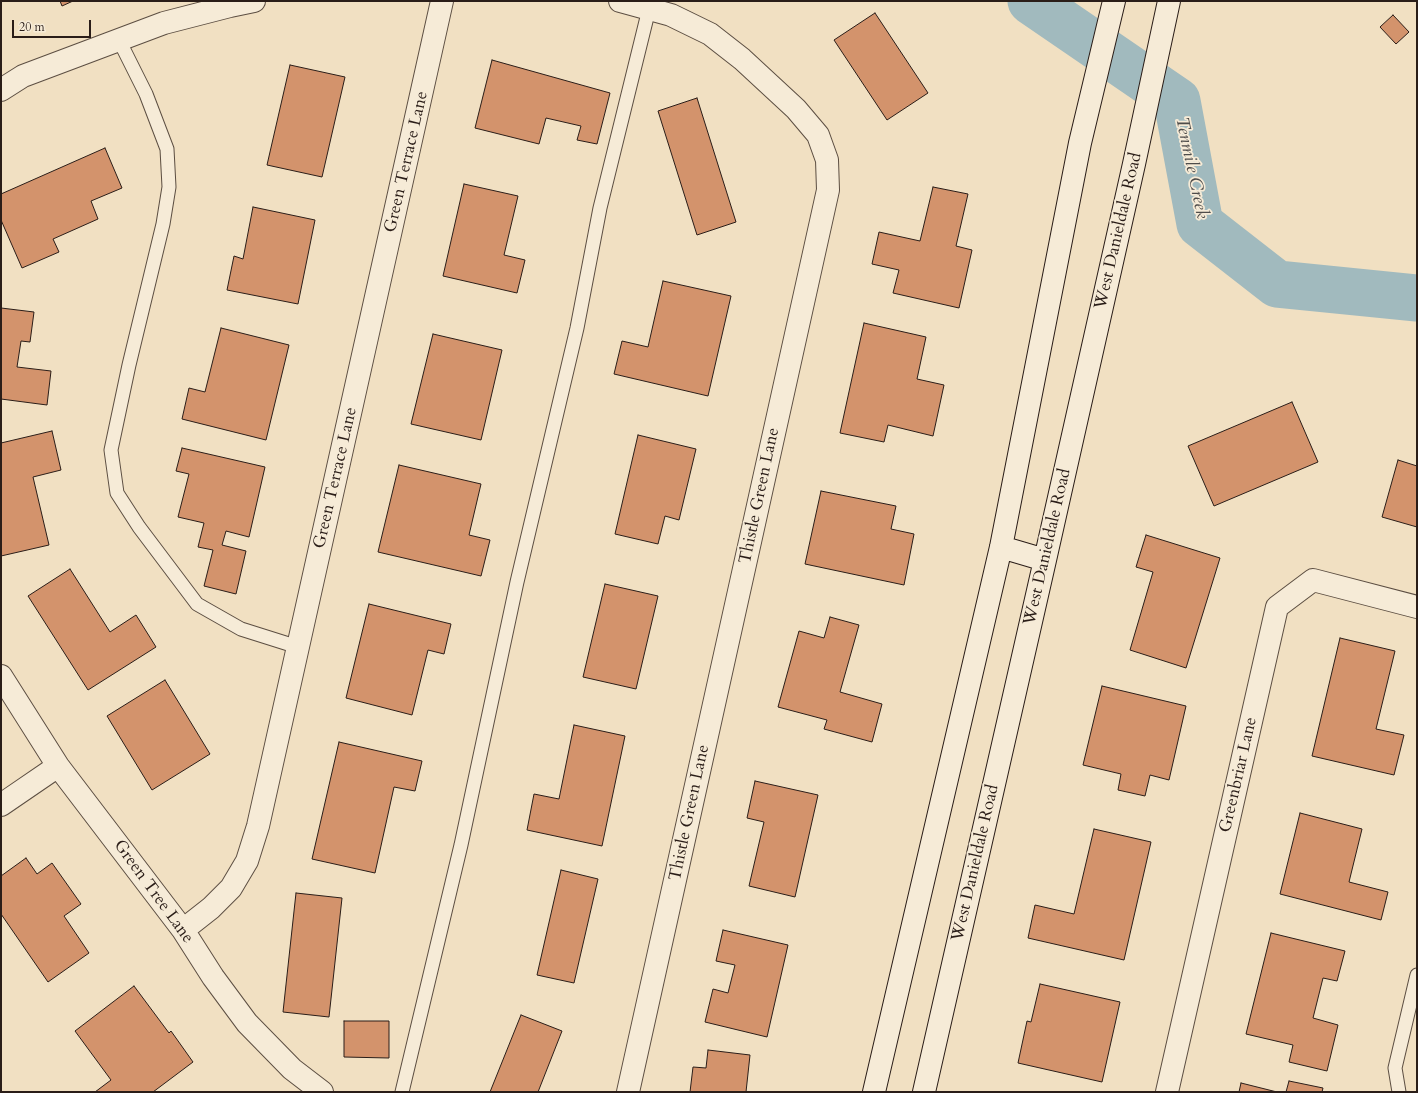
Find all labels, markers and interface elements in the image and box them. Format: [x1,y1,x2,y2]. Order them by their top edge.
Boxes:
scale bar [14,12,93,38]
text: 20 m [19,19,45,35]
street label: Green Terrace Lane [381,89,433,235]
water label: Tenmile Creek [1170,115,1212,221]
street label: West Danieldale Road [1091,151,1147,311]
street label: Green Terrace Lane [310,405,362,551]
street label: Thistle Green Lane [736,426,784,566]
street label: West Danieldale Road [1020,467,1076,627]
street label: Greenbriar Lane [1216,715,1262,835]
street label: Thistle Green Lane [666,743,714,883]
street label: West Danieldale Road [948,783,1004,943]
street label: Green Tree Lane [109,836,197,948]

